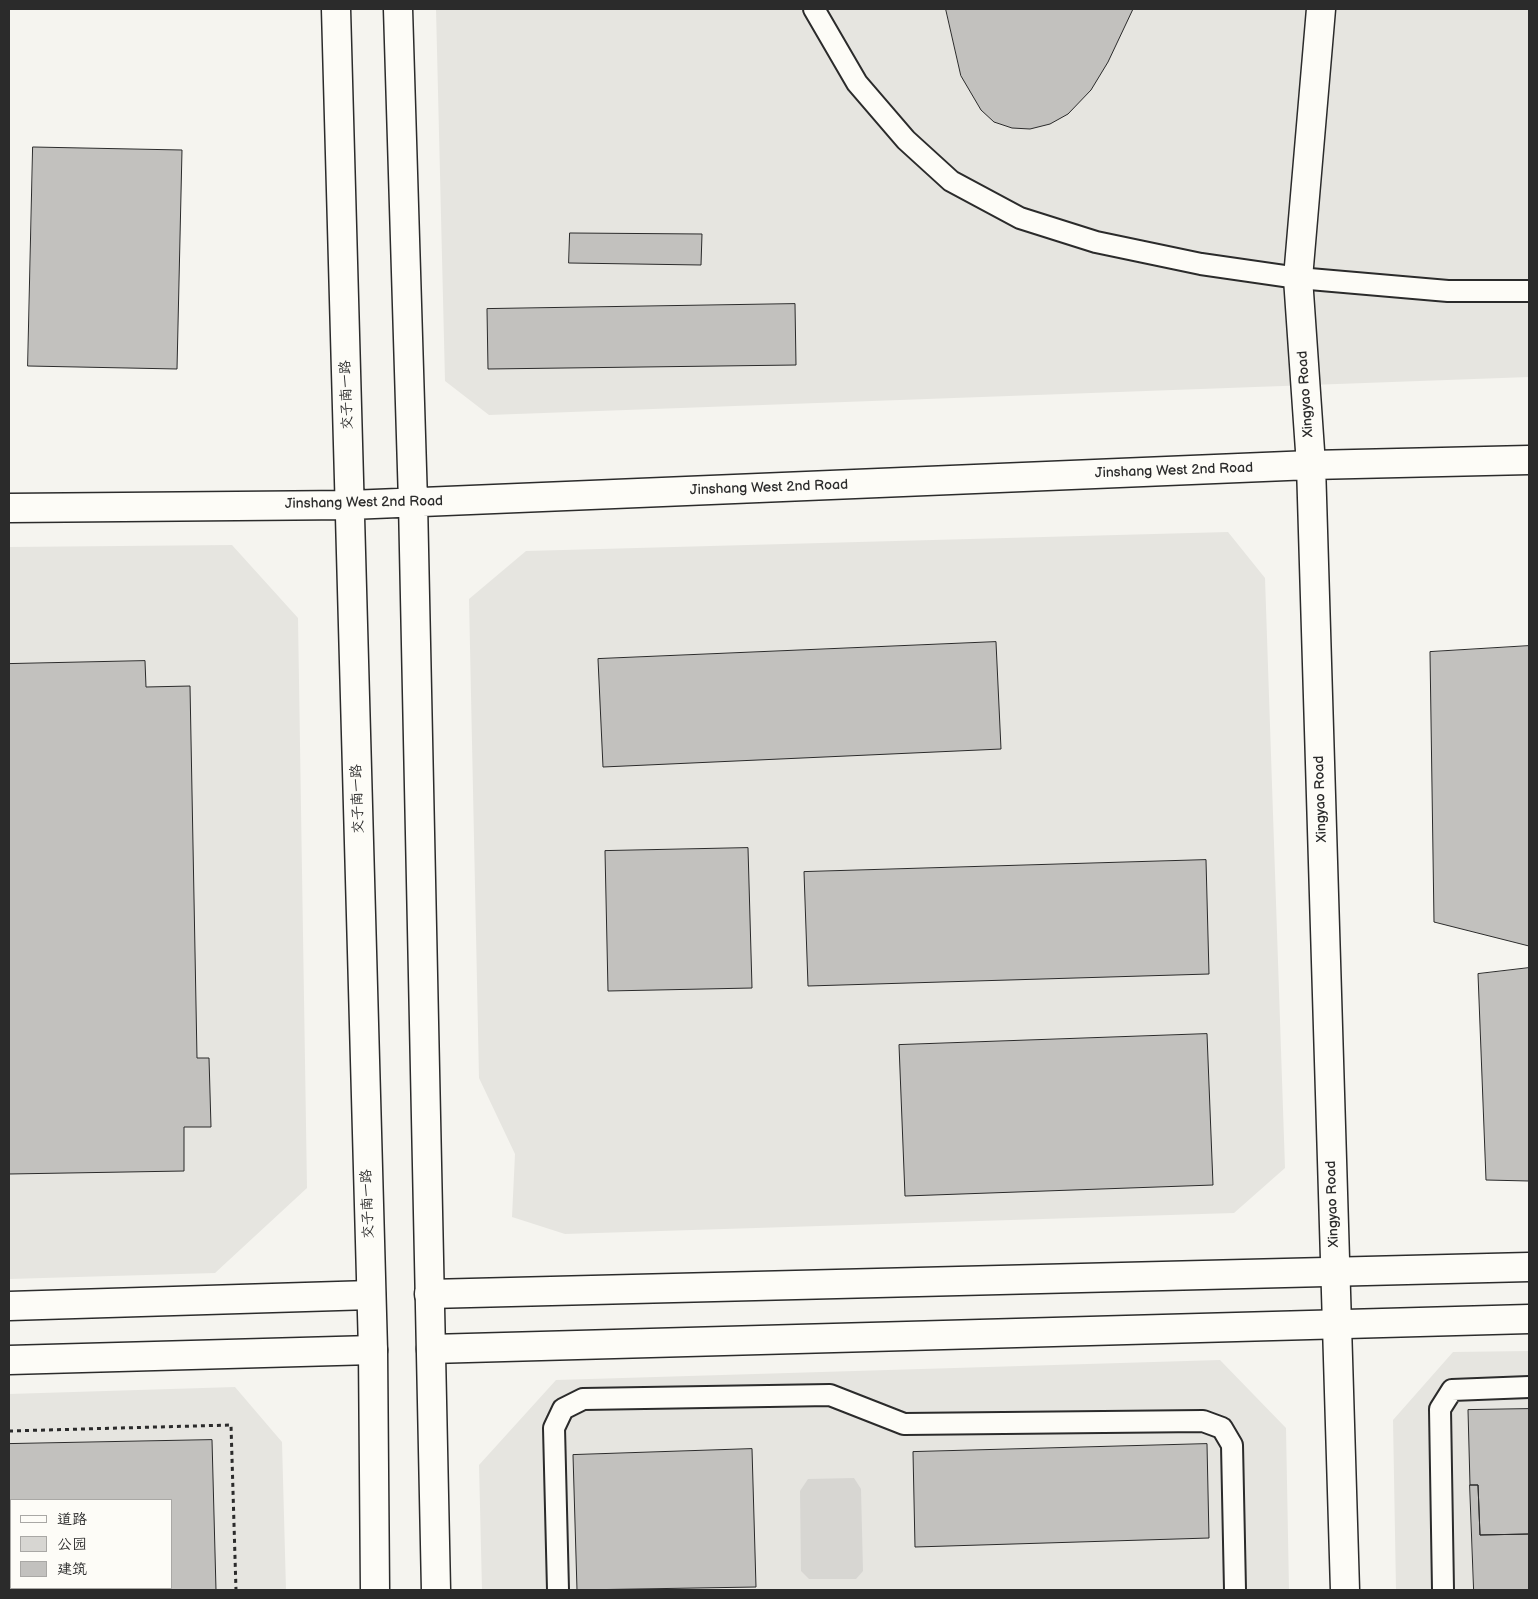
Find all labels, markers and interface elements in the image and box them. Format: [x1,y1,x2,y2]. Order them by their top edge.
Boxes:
street label: Xingyao Road [1295,350,1317,438]
street label: 交子南一路 [337,360,357,430]
street label: Jinshang West 2nd Road [1095,460,1253,482]
street label: Jinshang West 2nd Road [690,477,848,499]
street label: Jinshang West 2nd Road [285,493,443,513]
street label: Xingyao Road [1311,755,1331,843]
street label: 交子南一路 [348,764,368,834]
street label: Xingyao Road [1323,1160,1343,1248]
street label: 交子南一路 [358,1169,378,1239]
legend [10,1499,172,1589]
text: 道路 [57,1510,87,1529]
text: 公园 [57,1535,87,1554]
text: 建筑 [57,1560,87,1579]

